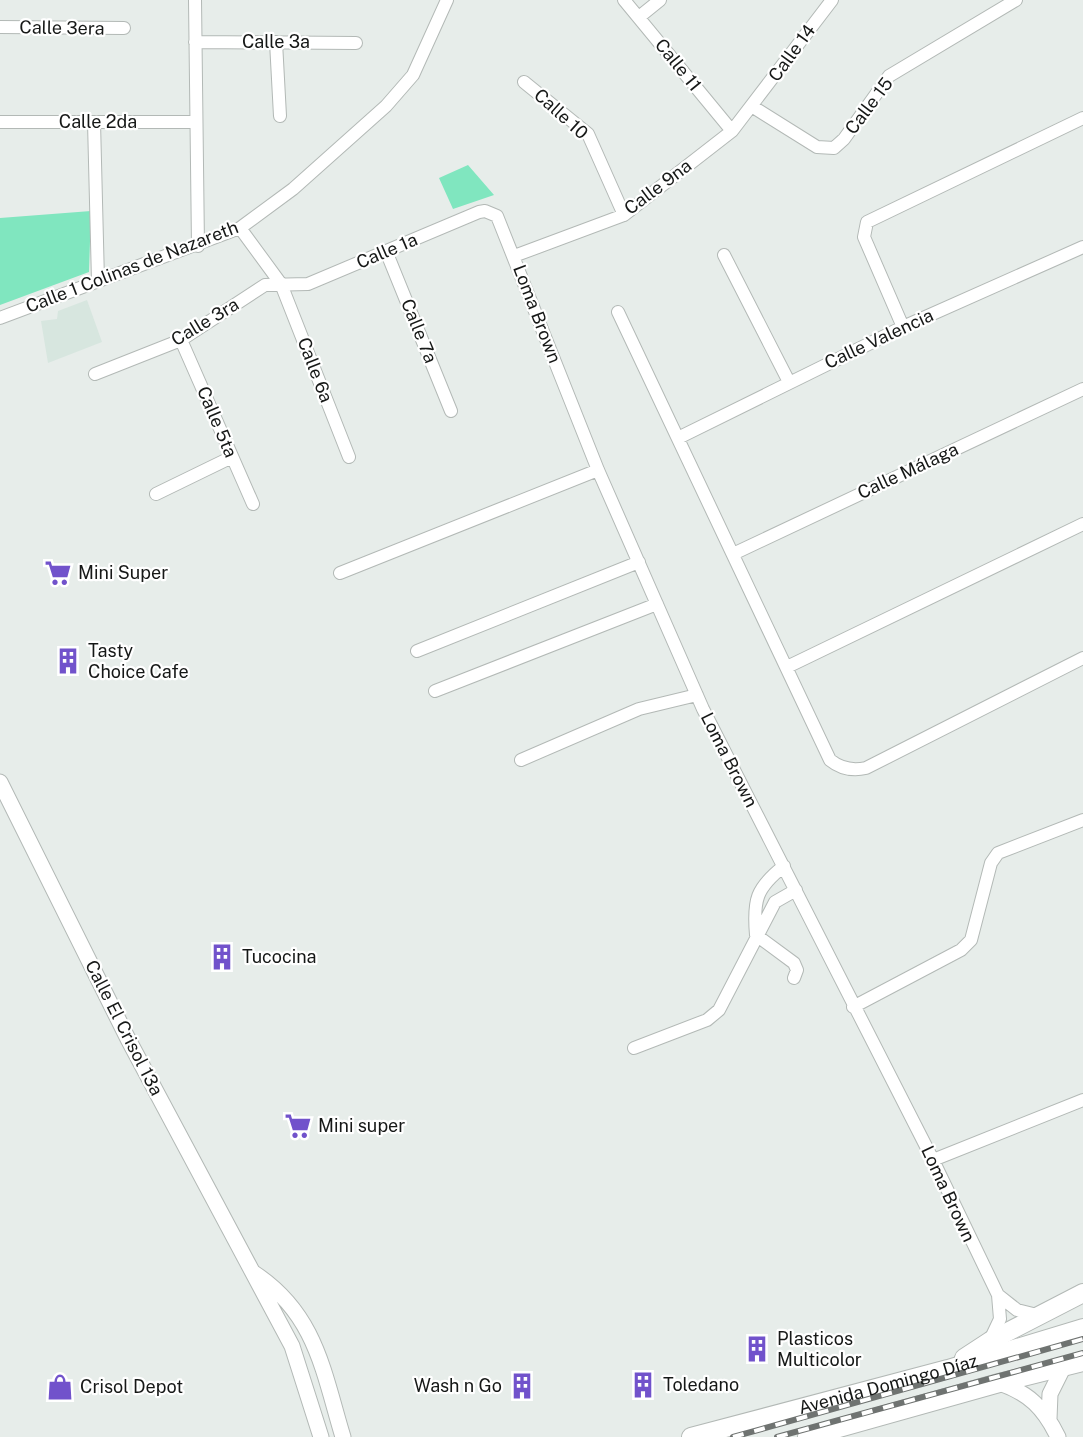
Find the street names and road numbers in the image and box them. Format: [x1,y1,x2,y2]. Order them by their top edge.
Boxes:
street label: Calle 3era [19,16,105,39]
street label: Calle 14 [764,20,819,85]
street label: Calle 3a [242,31,310,52]
street label: Calle 11 [651,34,706,95]
street label: Calle 15 [840,73,897,138]
street label: Calle 10 [530,84,593,143]
street label: Calle 2da [59,111,137,132]
street label: Calle 9na [620,155,695,219]
street label: Calle 1 Colinas de Nazareth [23,216,241,317]
street label: Calle 1a [353,228,420,273]
street label: Loma Brown [509,262,566,366]
street label: Calle 3ra [167,293,242,350]
street label: Calle 7a [397,296,442,366]
street label: Calle Valencia [821,304,936,373]
street label: Calle 6a [293,334,337,405]
street label: Calle 5ta [193,383,242,461]
street label: Calle Málaga [854,438,962,503]
street label: Loma Brown [697,709,762,811]
street label: Calle El Crisol 13a [81,957,168,1099]
street label: Loma Brown [917,1142,980,1245]
street label: Avenida Domingo Díaz [796,1350,980,1418]

